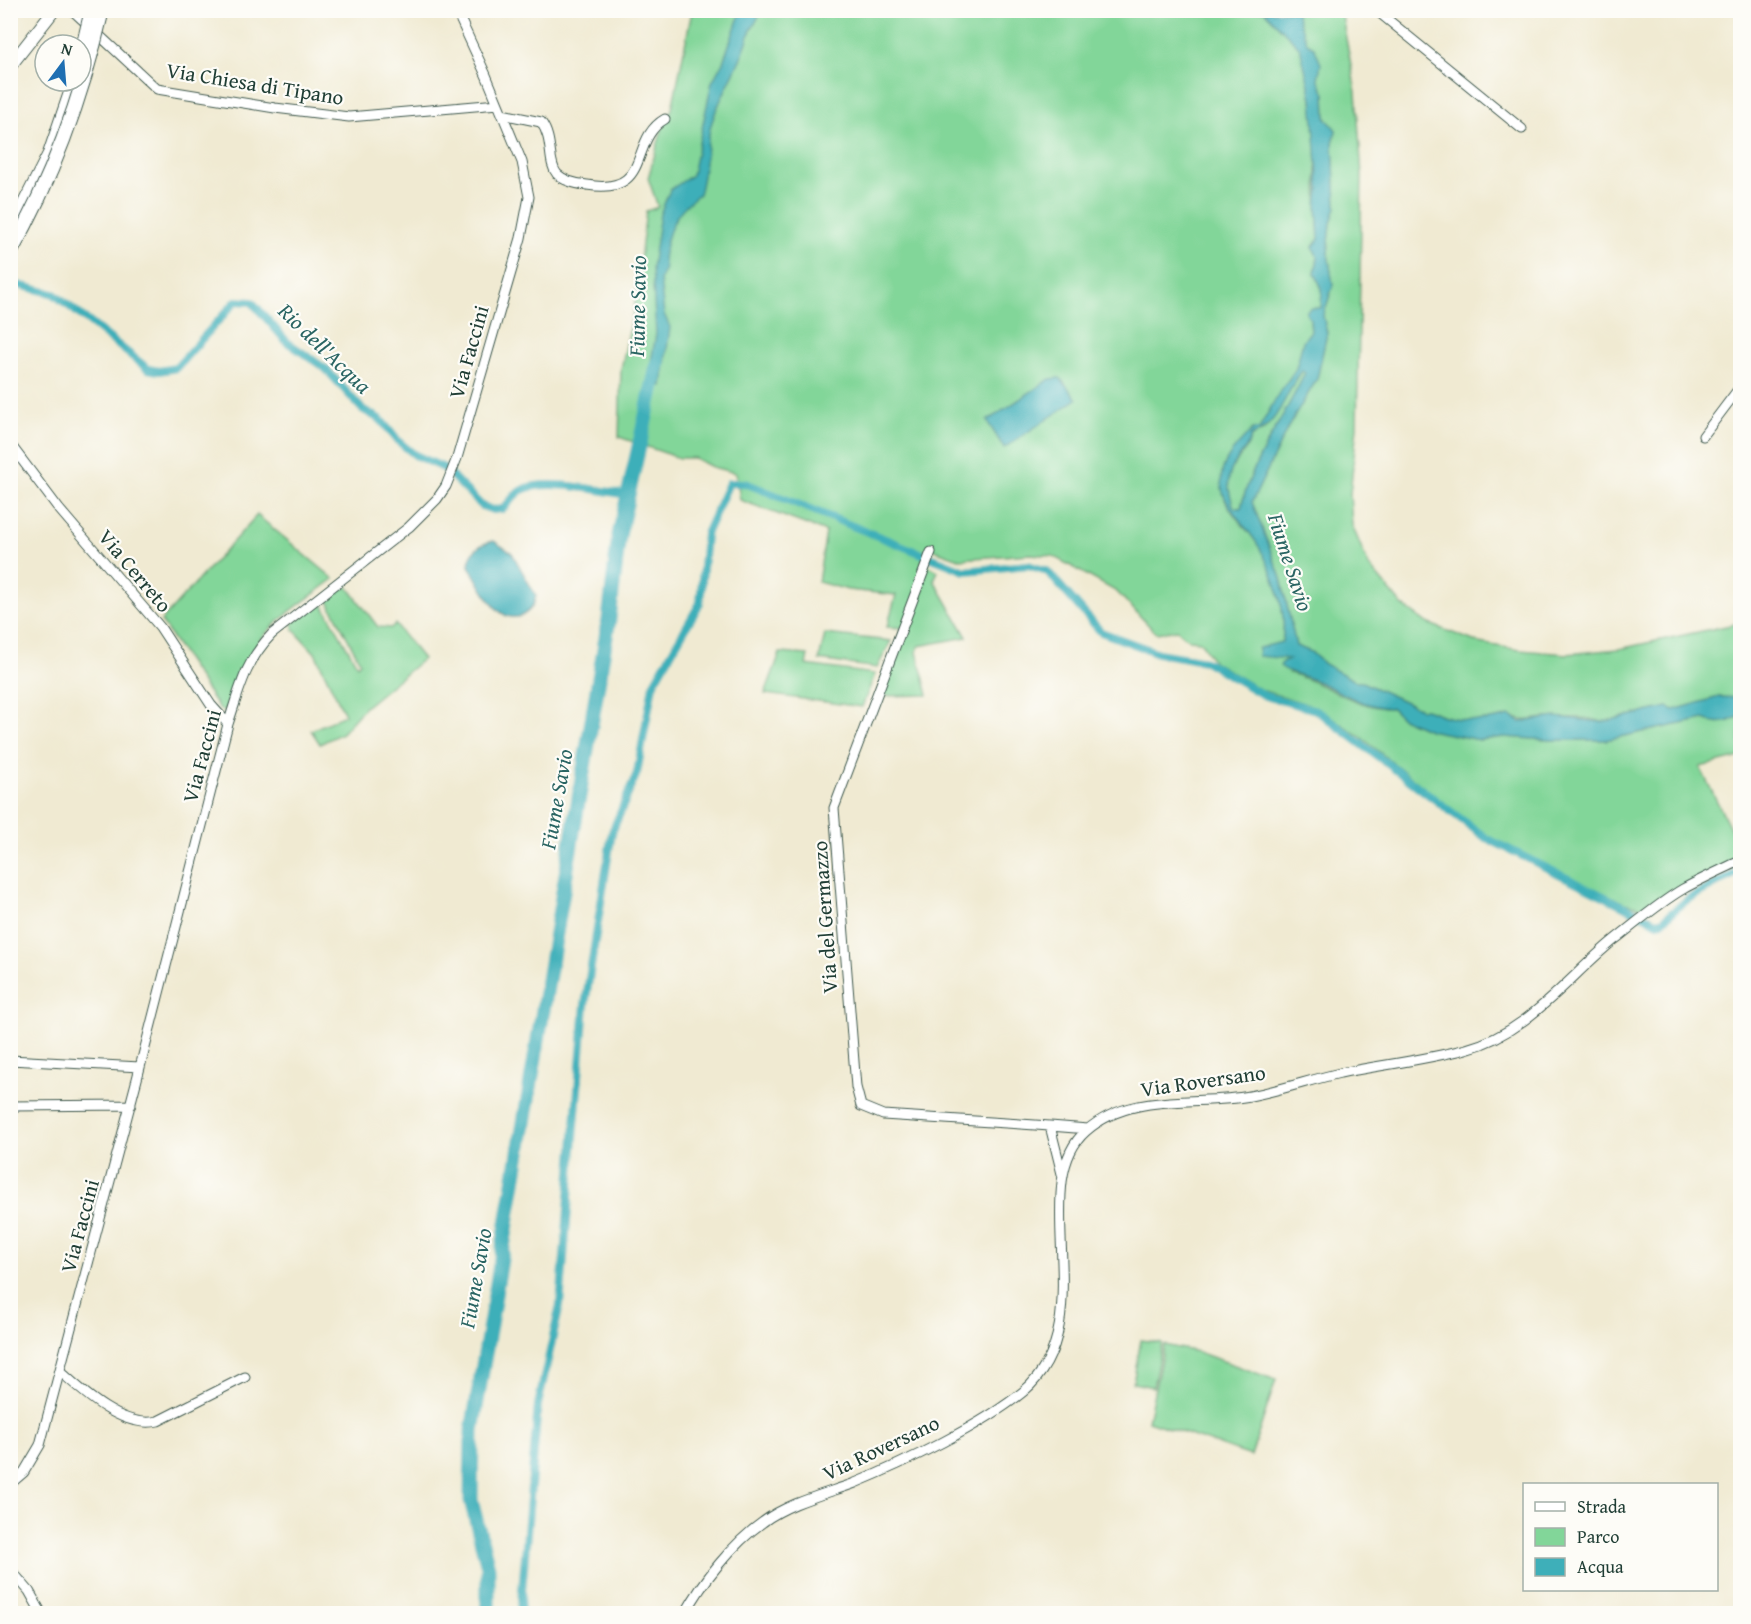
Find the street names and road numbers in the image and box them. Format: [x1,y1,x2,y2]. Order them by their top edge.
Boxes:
street label: Via Chiesa di Tipano [164,54,346,113]
street label: Via Faccini [440,301,497,402]
street label: Via Cerreto [91,522,180,619]
street label: Via Faccini [174,706,229,806]
street label: Via del Germazzo [804,840,845,994]
street label: Via Roversano [1138,1056,1267,1105]
street label: Via Faccini [52,1176,107,1276]
street label: Via Roversano [817,1407,944,1488]

